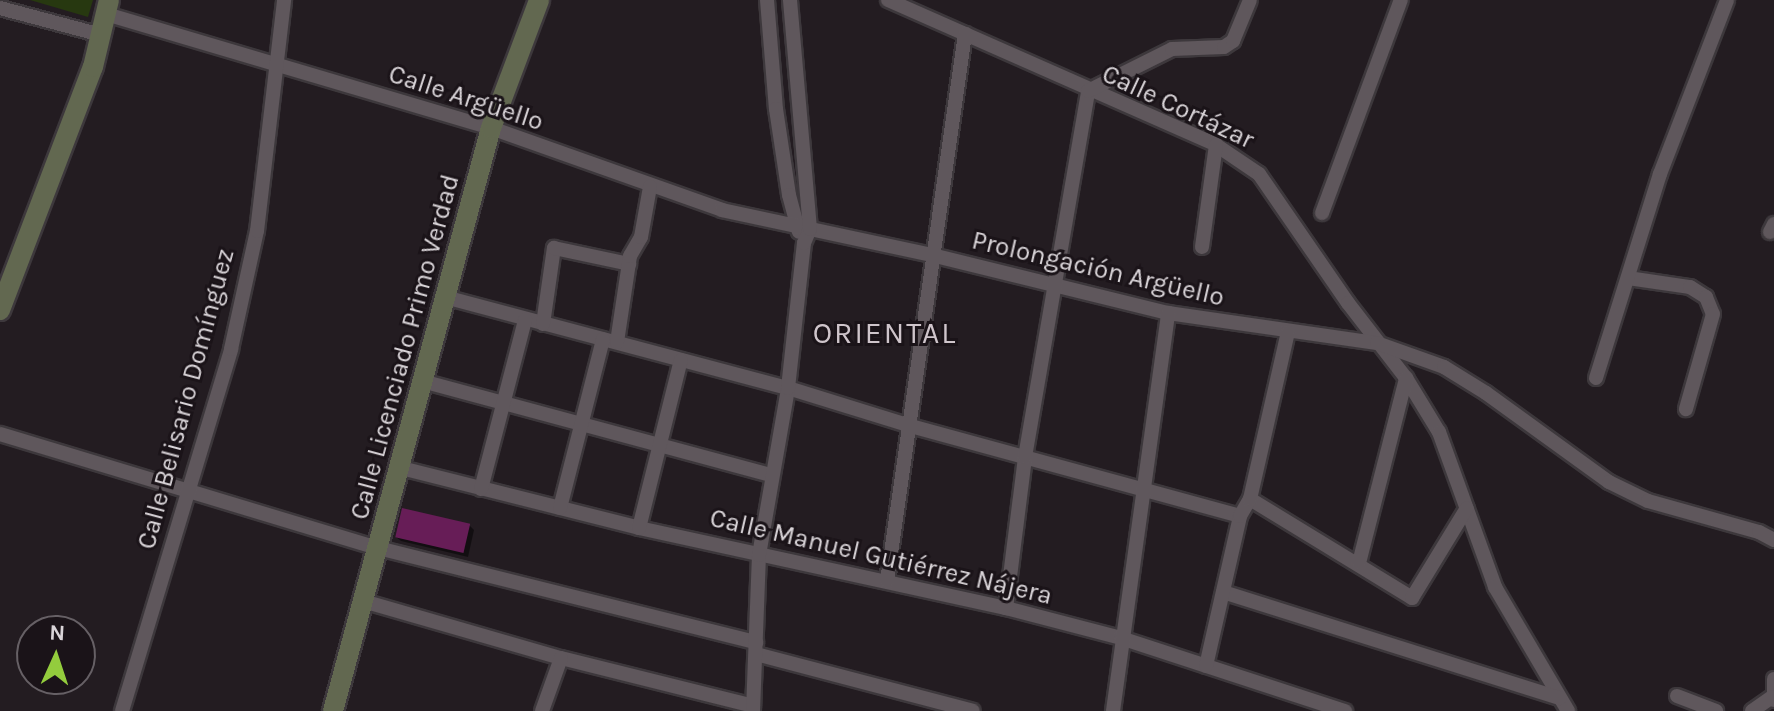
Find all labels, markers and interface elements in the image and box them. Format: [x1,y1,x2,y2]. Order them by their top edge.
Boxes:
street label: Calle Argüello [385,58,547,138]
street label: Calle Cortázar [1097,58,1259,156]
street label: Calle Licenciado Primo Verdad [344,171,466,523]
street label: Prolongación Argüello [969,225,1227,313]
street label: Calle Belisario Domínguez [131,245,241,553]
district label: ORIENTAL [813,315,957,351]
street label: Calle Manuel Gutiérrez Nájera [707,502,1055,612]
north arrow [16,615,96,695]
text: N [49,620,66,646]

